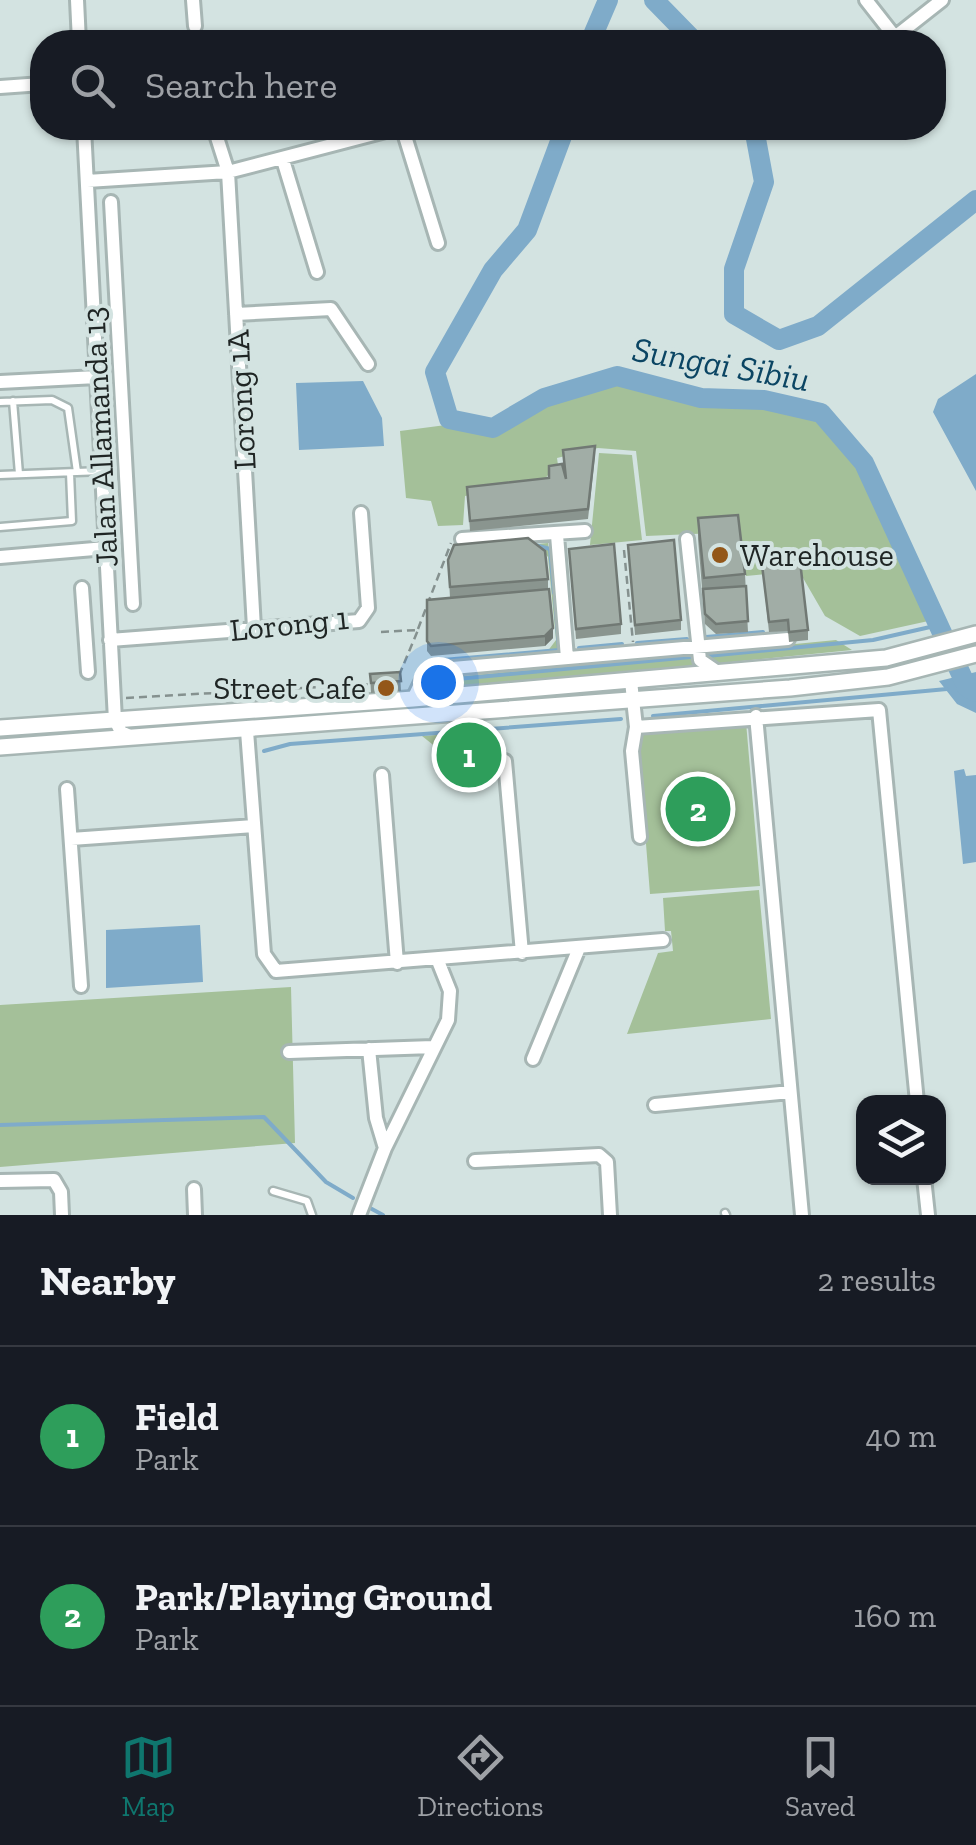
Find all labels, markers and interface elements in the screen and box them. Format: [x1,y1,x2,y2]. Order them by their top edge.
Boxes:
search box [30,30,946,140]
icon: search [65,58,120,113]
text: Search here [145,62,337,108]
street label: Jalan Allamanda 13 [74,306,126,568]
water label: Sungai Sibiu [629,328,813,400]
street label: Lorong 1A [218,329,264,471]
place label: Warehouse [740,536,894,574]
marker: Warehouse [709,544,731,566]
street label: Lorong 1 [228,599,350,649]
your location [413,657,464,708]
place label: Street Cafe [213,669,366,707]
marker: Street Cafe [375,677,397,699]
pin: 1 [436,718,502,792]
pin: 2 [666,772,730,846]
map controls [856,1095,946,1185]
button: layers [856,1095,946,1185]
text: Nearby [40,1255,176,1306]
text: 2 results [817,1261,936,1299]
text: Field [135,1394,219,1440]
text: 1 [66,1417,79,1455]
text: 40 m [865,1417,936,1455]
text: Park [135,1440,199,1478]
text: Park/Playing Ground [135,1574,492,1620]
text: 2 [64,1597,81,1635]
text: 160 m [853,1597,936,1635]
text: Park [135,1620,199,1658]
tab: Map [121,1730,176,1823]
tab: Directions [417,1730,544,1823]
tab: Saved [785,1730,855,1823]

